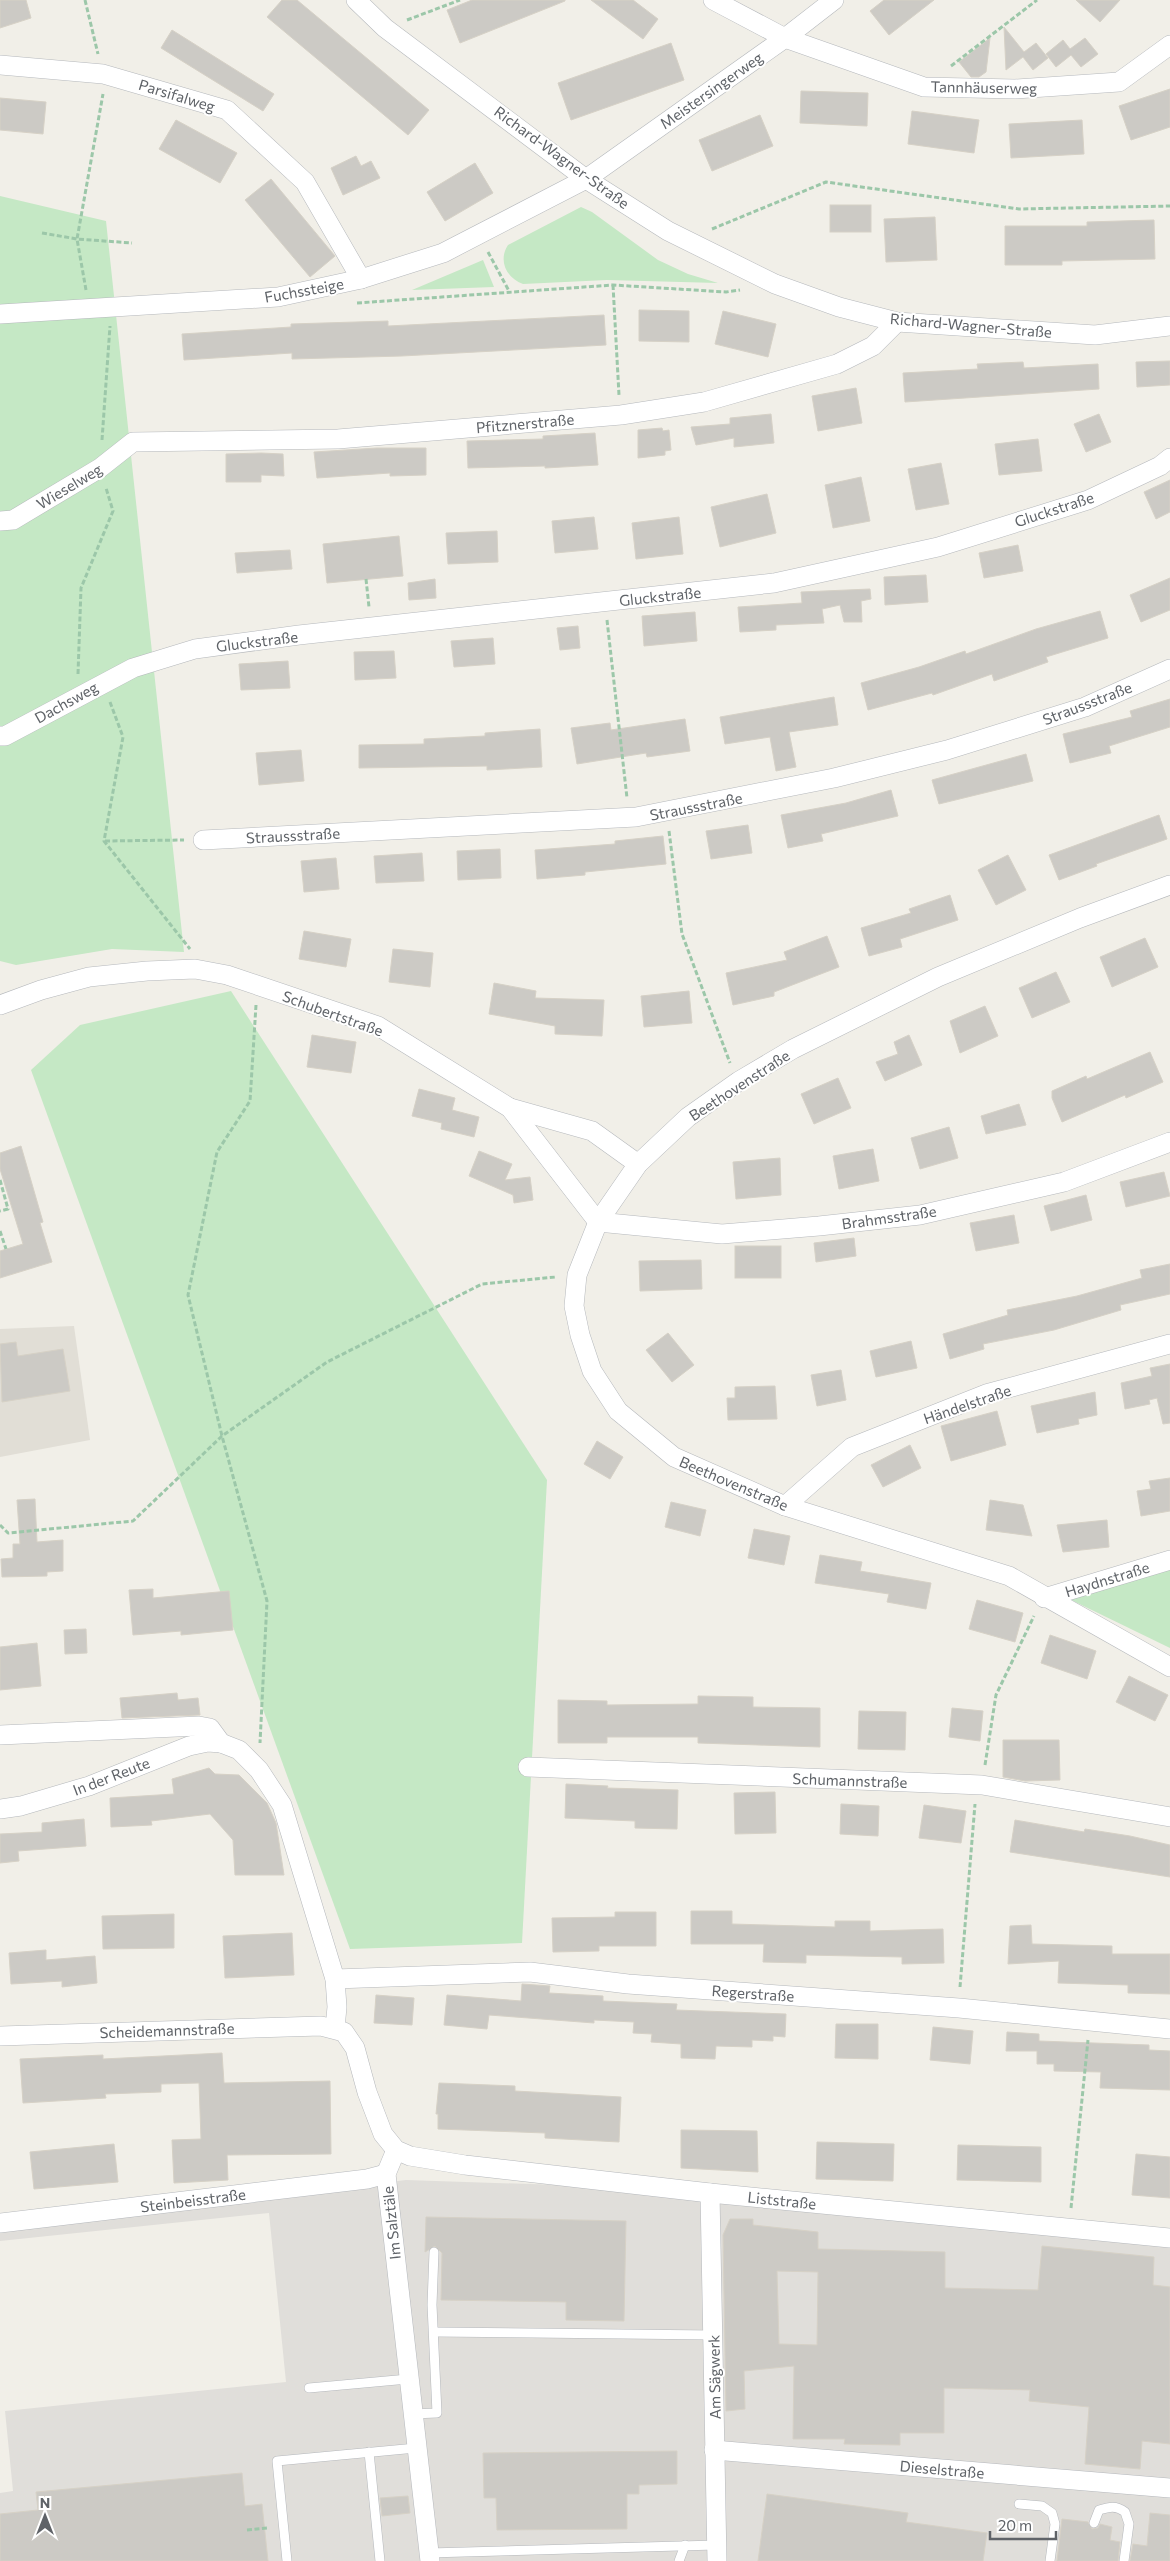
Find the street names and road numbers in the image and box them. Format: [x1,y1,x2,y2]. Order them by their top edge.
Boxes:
street label: Meistersingerweg [656,48,766,132]
street label: Parsifalweg [137,75,217,115]
street label: Tannhäuserweg [931,77,1037,97]
street label: Richard-Wagner-Straße [491,102,633,212]
street label: Fuchssteige [263,274,345,306]
street label: Richard-Wagner-Straße [889,309,1053,341]
street label: Pfitznerstraße [475,410,575,436]
street label: Wieselweg [33,459,105,513]
street label: Gluckstraße [1012,488,1096,530]
street label: Gluckstraße [618,583,702,609]
street label: Gluckstraße [215,627,299,655]
street label: Dachsweg [31,677,101,727]
street label: Straussstraße [1040,678,1134,728]
street label: Straussstraße [648,788,744,824]
street label: Straussstraße [246,824,341,846]
street label: Schubertstraße [280,986,386,1040]
street label: Beethovenstraße [685,1046,793,1124]
street label: Brahmsstraße [840,1201,938,1233]
street label: Händelstraße [921,1381,1013,1427]
street label: Beethovenstraße [677,1452,791,1514]
street label: Haydnstraße [1063,1558,1151,1600]
street label: In der Reute [70,1753,152,1799]
street label: Schumannstraße [792,1769,908,1791]
street label: Regerstraße [711,1981,795,2005]
street label: Scheidemannstraße [99,2019,235,2041]
street label: Steinbeisstraße [139,2185,247,2215]
street label: Im Salztäle [378,2185,404,2261]
street label: Liststraße [747,2187,817,2213]
street label: Am Sägwerk [704,2334,724,2420]
street label: Dieselstraße [899,2456,985,2482]

